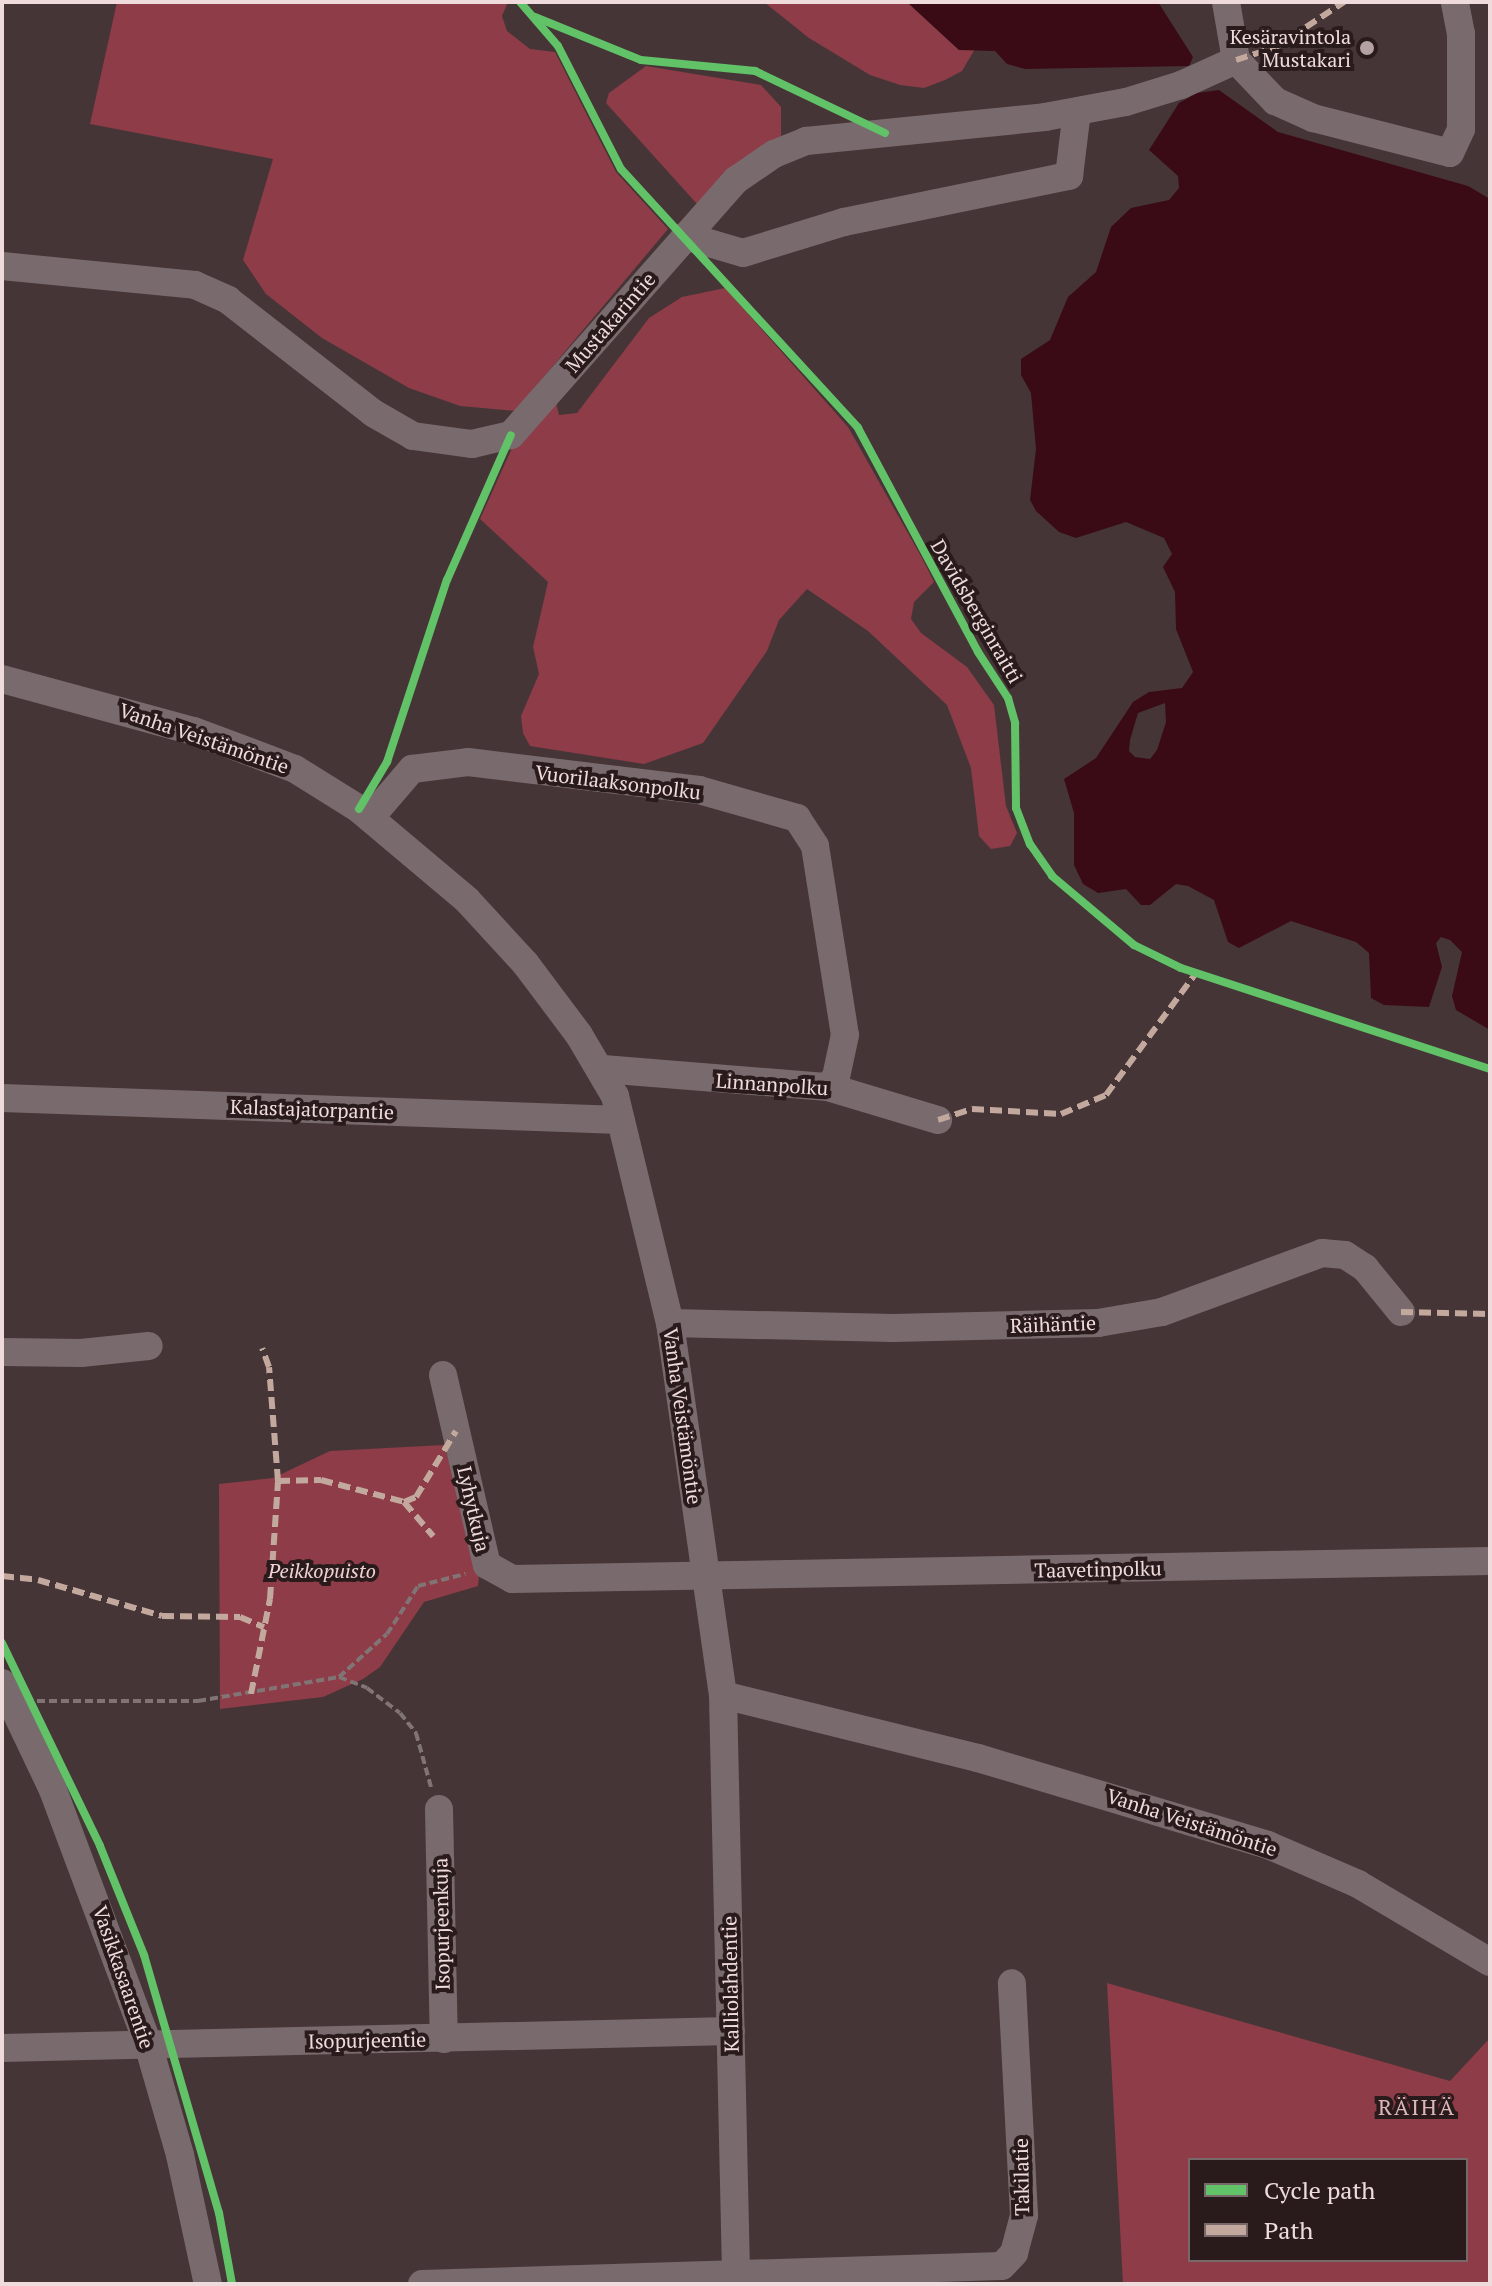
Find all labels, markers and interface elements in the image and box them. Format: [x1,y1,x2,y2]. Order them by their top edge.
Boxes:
place label: Kesäravintola Mustakari [1230,24,1351,71]
marker: Kesäravintola Mustakari [1358,39,1376,57]
street label: Mustakarintie [560,267,660,377]
street label: Davidsberginraitti [926,535,1028,687]
street label: Vanha Veistämöntie [116,698,292,778]
street label: Vuorilaaksonpolku [534,760,702,804]
street label: Linnanpolku [715,1068,829,1100]
street label: Kalastajatorpantie [230,1094,394,1124]
street label: Räihäntie [1010,1311,1096,1337]
street label: Vanha Veistämöntie [659,1326,707,1506]
street label: Lyhytkuja [453,1464,495,1554]
street label: Taavetinpolku [1034,1556,1162,1582]
park label: Peikkopuisto [268,1558,376,1582]
street label: Vanha Veistämöntie [1103,1783,1281,1861]
street label: Isopurjeenkuja [428,1857,454,1991]
street label: Vasikkasaarentie [88,1902,160,2052]
street label: Kalliolahdentie [717,1916,743,2052]
street label: Isopurjeentie [308,2027,426,2053]
district label: RÄIHÄ [1378,2094,1456,2120]
street label: Takilatie [1008,2138,1034,2216]
legend [1188,2158,1468,2262]
text: Cycle path [1264,2174,1375,2206]
text: Path [1264,2214,1313,2246]

